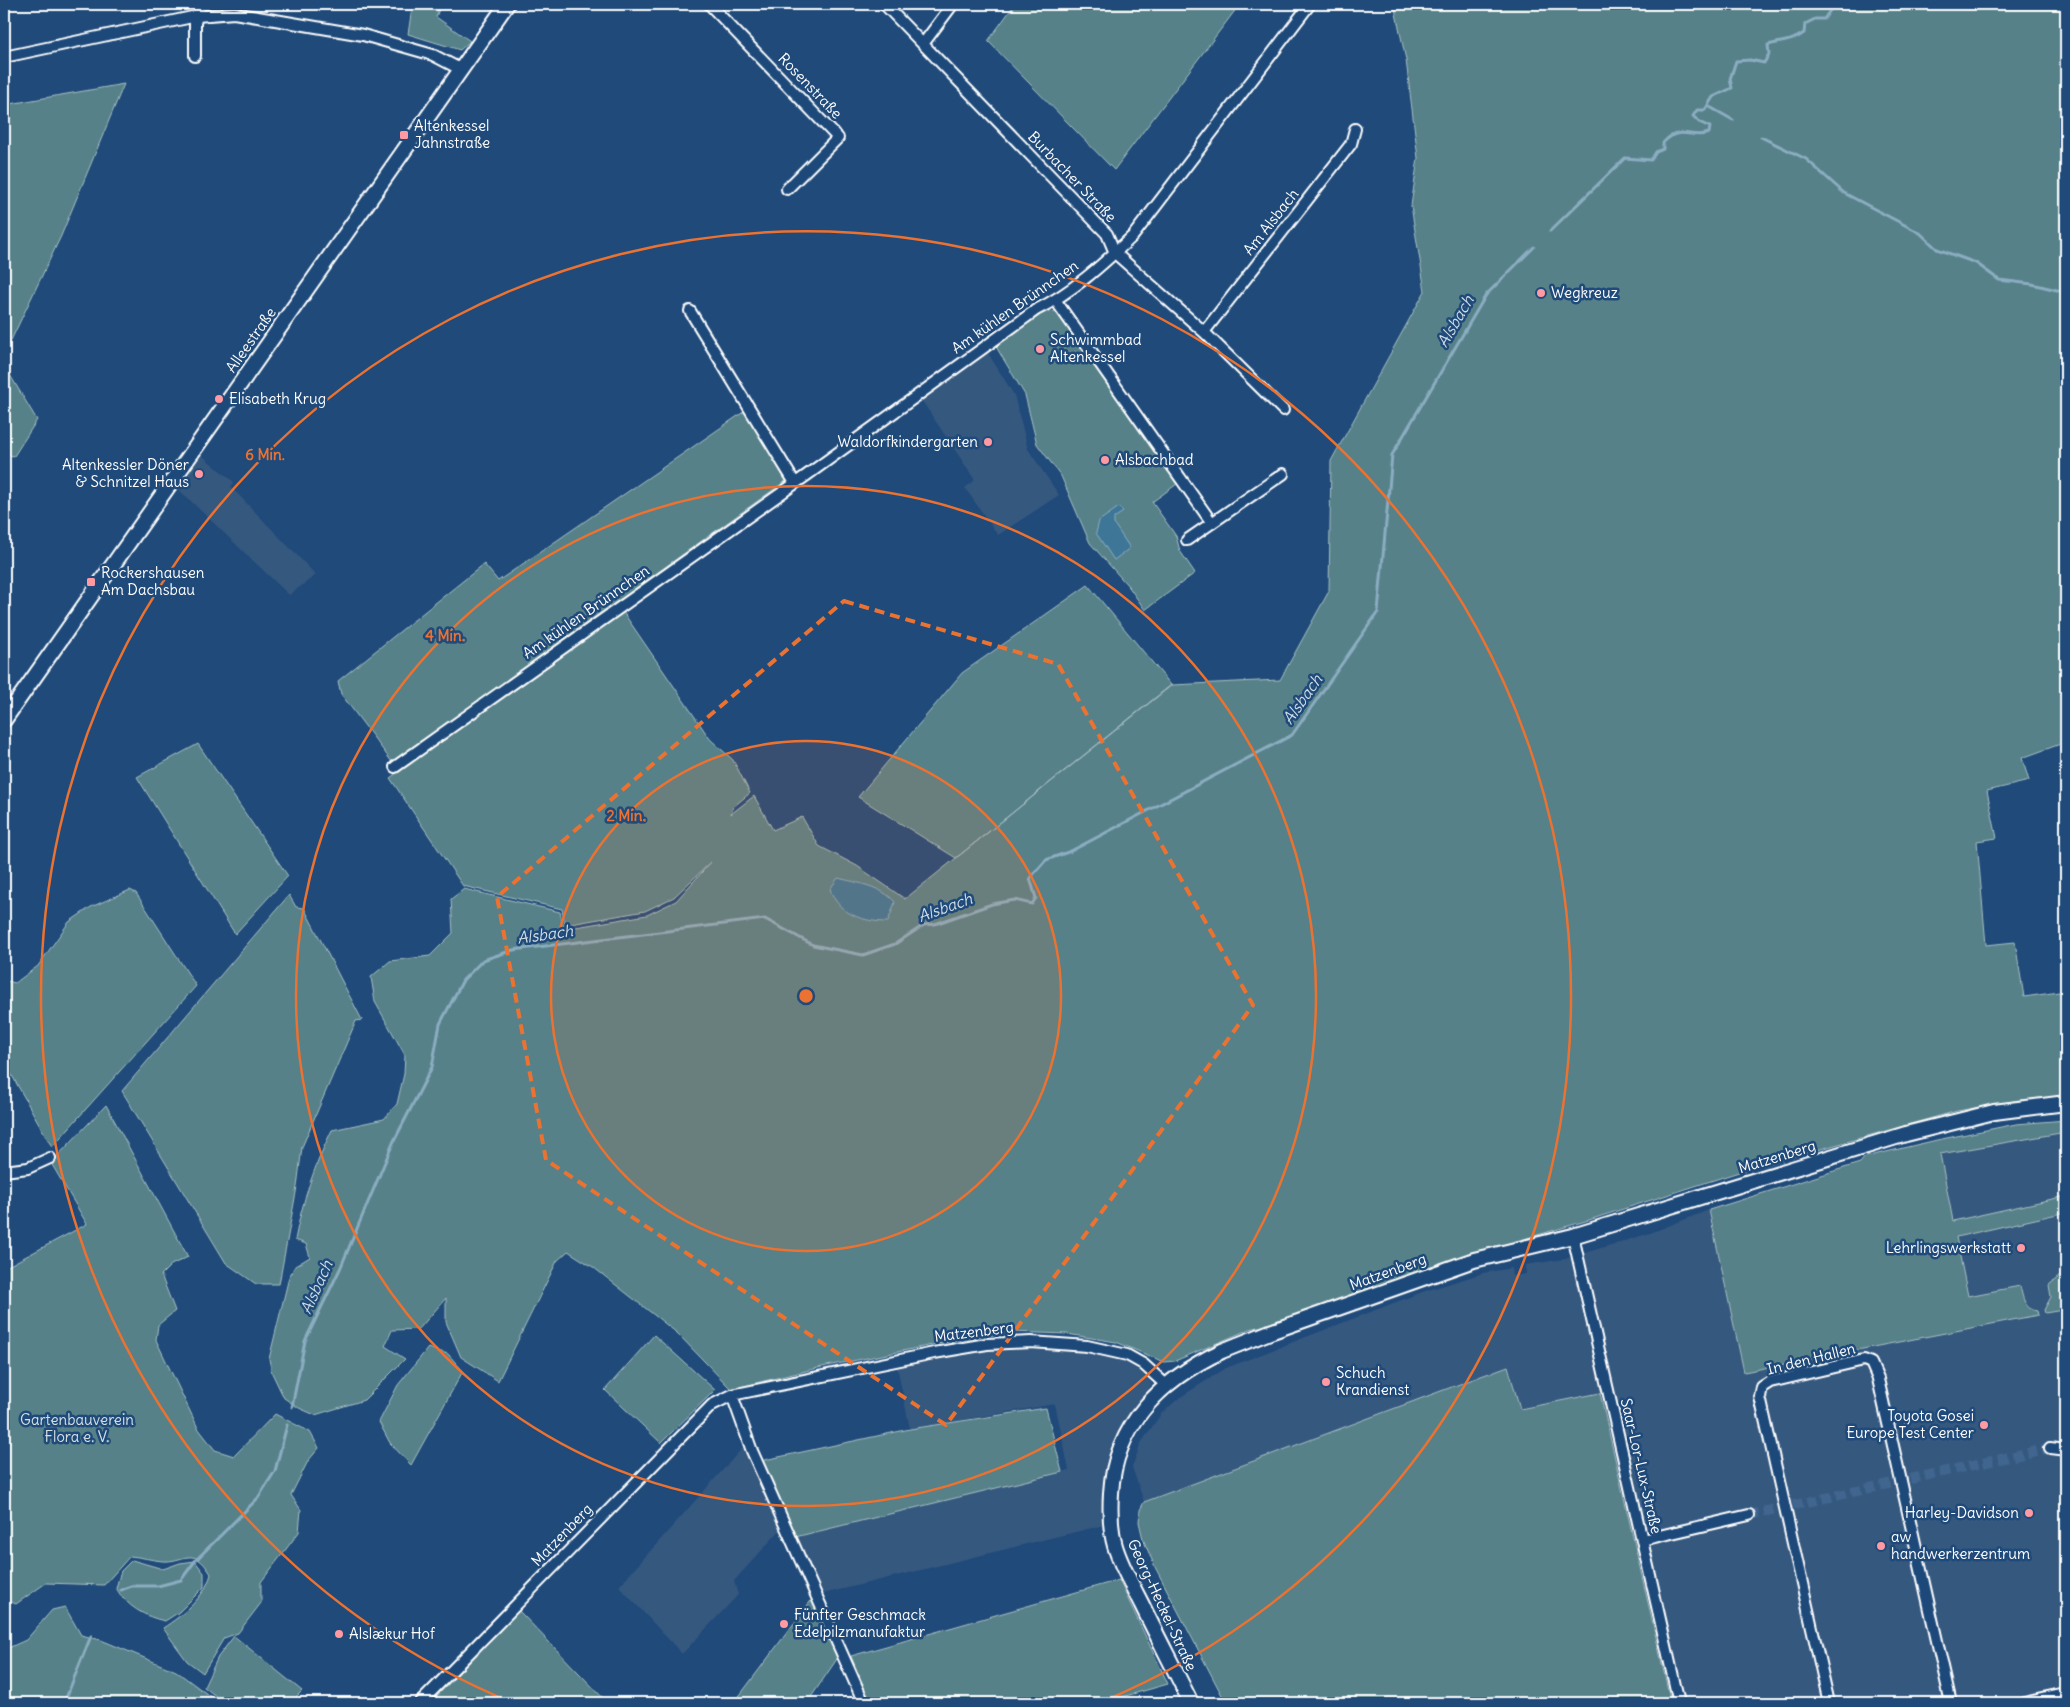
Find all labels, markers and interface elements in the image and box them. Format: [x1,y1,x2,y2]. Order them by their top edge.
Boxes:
street label: Rosenstraße [774,49,846,122]
place label: Altenkessel Jahnstraße [414,116,490,152]
street label: Burbacher Straße [1024,127,1121,226]
marker: Altenkessel Jahnstraße [398,129,410,141]
street label: Am Alsbach [1239,184,1303,259]
street label: Am kühlen Brünnchen [948,256,1082,357]
place label: Wegkreuz [1551,283,1618,302]
marker: Wegkreuz [1535,287,1547,299]
water label: Alsbach [1432,291,1478,350]
street label: Alleestraße [221,303,280,376]
place label: Schwimmbad Altenkessel [1050,330,1142,366]
marker: Schwimmbad Altenkessel [1034,343,1046,355]
place label: Elisabeth Krug [229,389,326,408]
marker: Elisabeth Krug [213,393,225,405]
place label: Waldorfkindergarten [837,432,978,451]
marker: Waldorfkindergarten [982,436,994,448]
text: 6 Min. [245,445,285,464]
place label: Alsbachbad [1115,450,1194,469]
marker: Alsbachbad [1099,454,1111,466]
place label: Altenkessler Döner & Schnitzel Haus [62,455,189,491]
marker: Altenkessler Döner & Schnitzel Haus [193,468,205,480]
street label: Am kühlen Brünnchen [519,561,653,662]
place label: Rockershausen Am Dachsbau [101,563,205,599]
marker: Rockershausen Am Dachsbau [85,576,97,588]
text: 4 Min. [425,626,465,645]
water label: Alsbach [1278,670,1327,728]
text: 2 Min. [606,806,646,825]
water label: Alsbach [915,888,976,926]
water label: Alsbach [516,920,575,948]
centre of rings [797,987,815,1005]
street label: Matzenberg [1736,1136,1818,1177]
place label: Lehrlingswerkstatt [1886,1238,2011,1257]
marker: Lehrlingswerkstatt [2015,1242,2027,1254]
street label: Matzenberg [1347,1249,1429,1294]
water label: Alsbach [295,1256,337,1317]
street label: Matzenberg [933,1317,1015,1346]
street label: In den Hallen [1765,1338,1857,1379]
place label: Schuch Krandienst [1336,1363,1409,1399]
marker: Schuch Krandienst [1320,1376,1332,1388]
street label: Saar-Lor-Lux-Straße [1617,1396,1666,1536]
place label: Toyota Gosei Europe Test Center [1847,1406,1974,1442]
park label: Gartenbauverein Flora e. V. [20,1410,134,1446]
marker: Toyota Gosei Europe Test Center [1978,1419,1990,1431]
street label: Matzenberg [527,1499,596,1570]
place label: Harley-Davidson [1905,1503,2019,1522]
marker: Harley-Davidson [2023,1507,2035,1519]
place label: aw handwerkerzentrum [1891,1527,2030,1563]
street label: Georg-Heckel-Straße [1124,1536,1201,1674]
marker: aw handwerkerzentrum [1875,1540,1887,1552]
place label: Fünfter Geschmack Edelpilzmanufaktur [794,1605,926,1641]
marker: Fünfter Geschmack Edelpilzmanufaktur [778,1618,790,1630]
place label: Alslækur Hof [349,1624,436,1643]
marker: Alslækur Hof [333,1628,345,1640]

